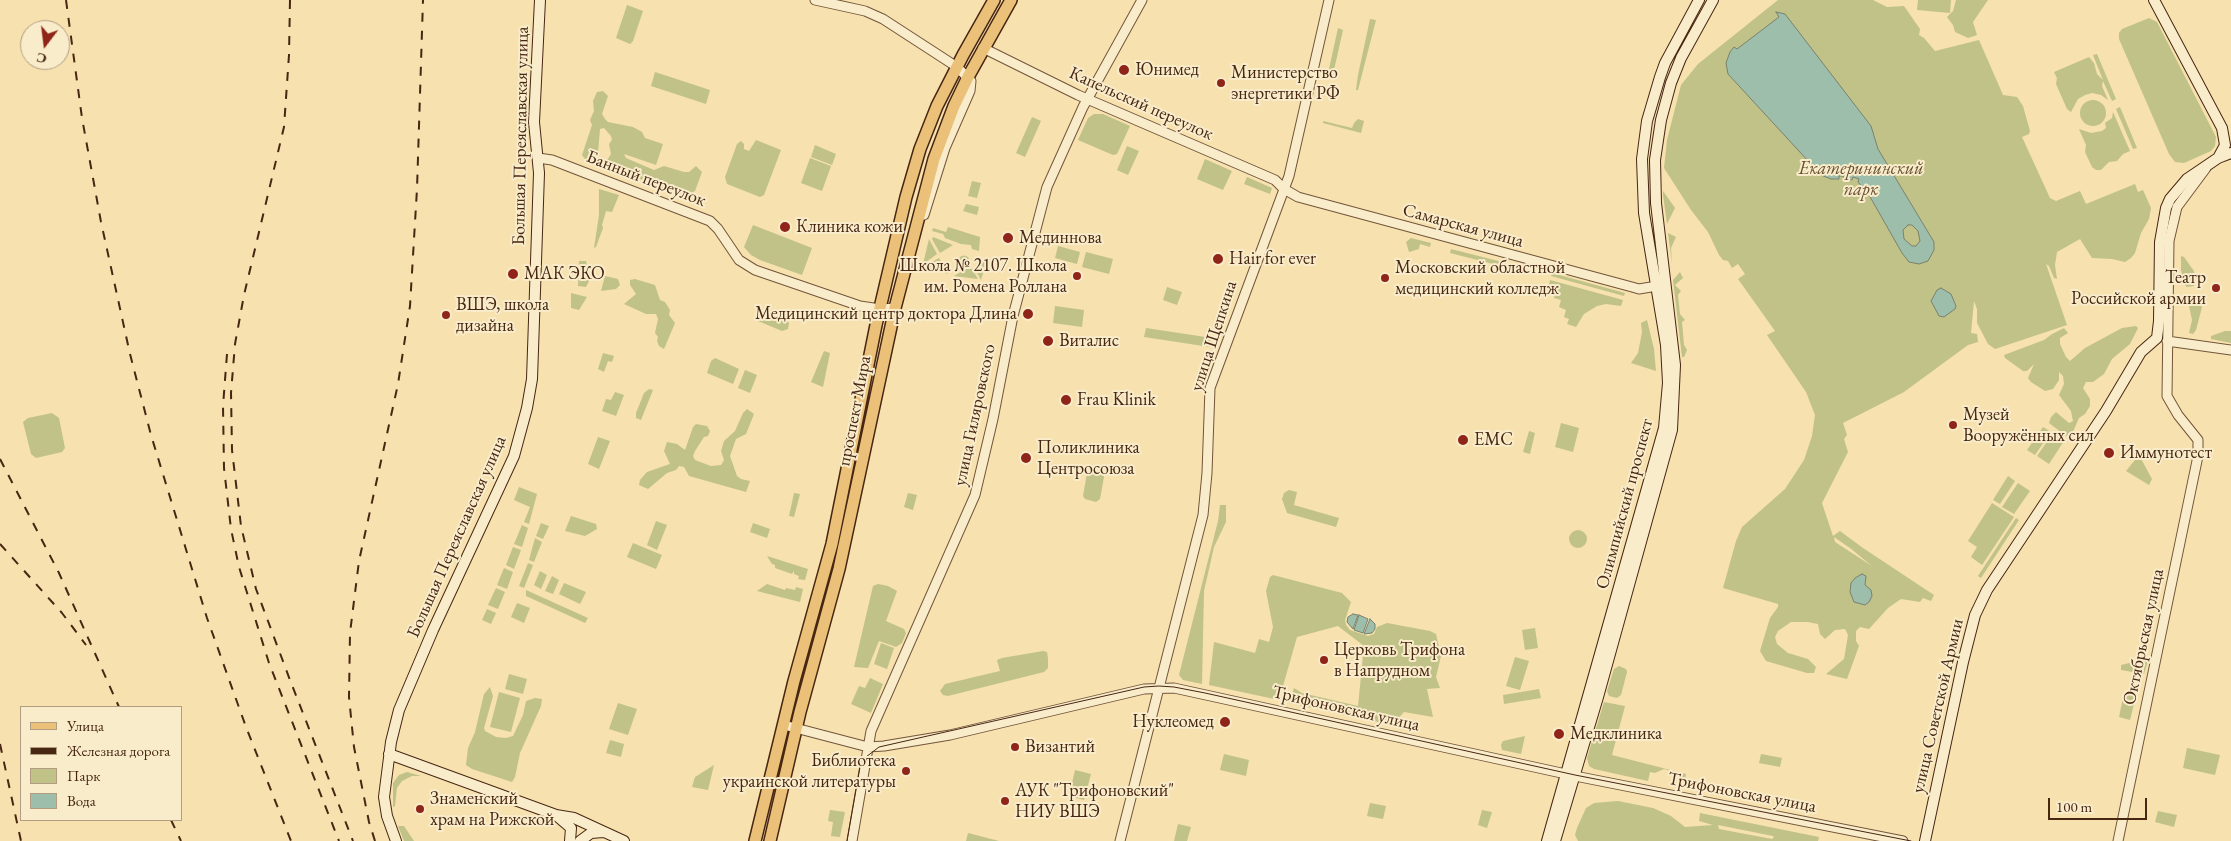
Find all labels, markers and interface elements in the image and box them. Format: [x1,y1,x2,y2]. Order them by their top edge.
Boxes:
north arrow [20,20,70,70]
street label: Большая Переяславская улица [508,26,534,246]
text: С [34,49,49,69]
place label: Юнимед [1135,59,1199,81]
place label: Министерство энергетики РФ [1231,62,1340,104]
street label: Капельский переулок [1066,63,1216,145]
marker: Юнимед [1117,63,1131,77]
marker: Министерство энергетики РФ [1215,77,1227,89]
street label: Банный переулок [583,146,709,212]
park label: Екатерининский парк [1799,158,1923,200]
street label: Самарская улица [1400,200,1526,252]
place label: Клиника кожи [796,216,903,238]
marker: Клиника кожи [778,220,792,234]
place label: Мединнова [1019,227,1102,249]
marker: Мединнова [1001,231,1015,245]
place label: Hair for ever [1229,248,1316,270]
marker: Hair for ever [1211,252,1225,266]
place label: Школа № 2107. Школа им. Ромена Роллана [900,255,1067,298]
place label: Московский областной медицинский колледж [1395,257,1565,300]
place label: МАК ЭКО [524,263,605,285]
marker: МАК ЭКО [506,267,520,281]
place label: Театр Российской армии [2071,267,2206,310]
marker: Школа № 2107. Школа им. Ромена Роллана [1071,270,1083,282]
marker: Московский областной медицинский колледж [1379,272,1391,284]
street label: улица Щепкина [1186,278,1242,394]
marker: Театр Российской армии [2210,282,2222,294]
place label: ВШЭ, школа дизайна [456,294,549,336]
place label: Медицинский центр доктора Длина [755,303,1017,325]
marker: Медицинский центр доктора Длина [1021,307,1035,321]
marker: ВШЭ, школа дизайна [440,309,452,321]
place label: Виталис [1059,330,1119,352]
marker: Виталис [1041,334,1055,348]
street label: улица Гиляровского [949,342,1001,488]
street label: проспект Мира [834,354,876,468]
place label: Frau Klinik [1077,389,1156,411]
marker: Frau Klinik [1059,393,1073,407]
place label: Музей Вооружённых сил [1963,404,2094,446]
street label: Олимпийский проспект [1592,416,1658,592]
marker: Музей Вооружённых сил [1947,419,1959,431]
place label: EMC [1474,429,1513,451]
street label: Большая Переяславская улица [403,433,511,641]
marker: EMC [1456,433,1470,447]
place label: Поликлиника Центросоюза [1037,437,1140,479]
place label: Иммунотест [2120,442,2212,464]
marker: Иммунотест [2102,446,2116,460]
marker: Поликлиника Центросоюза [1019,451,1033,465]
street label: Октябрьская улица [2119,567,2169,707]
street label: улица Советской Армии [1907,617,1969,795]
place label: Церковь Трифона в Напрудном [1334,639,1465,682]
marker: Церковь Трифона в Напрудном [1318,654,1330,666]
street label: Трифоновская улица [1270,682,1422,736]
legend [20,706,182,821]
place label: Нуклеомед [1132,711,1214,733]
marker: Нуклеомед [1218,715,1232,729]
text: Улица [67,716,104,735]
place label: Медклиника [1570,723,1662,745]
marker: Медклиника [1552,727,1566,741]
place label: Византий [1025,736,1095,758]
text: Железная дорога [67,741,170,760]
marker: Византий [1009,741,1021,753]
place label: Библиотека украинской литературы [723,750,896,792]
marker: Библиотека украинской литературы [900,765,912,777]
text: Парк [67,766,100,785]
street label: Трифоновская улица [1666,768,1818,818]
place label: АУК "Трифоновский" НИУ ВШЭ [1015,780,1174,822]
place label: Знаменский храм на Рижской [430,788,554,831]
scale bar [2051,788,2150,820]
text: Вода [67,791,96,810]
marker: АУК "Трифоновский" НИУ ВШЭ [999,795,1011,807]
text: 100 m [2056,797,2092,816]
marker: Знаменский храм на Рижской [414,803,426,815]

